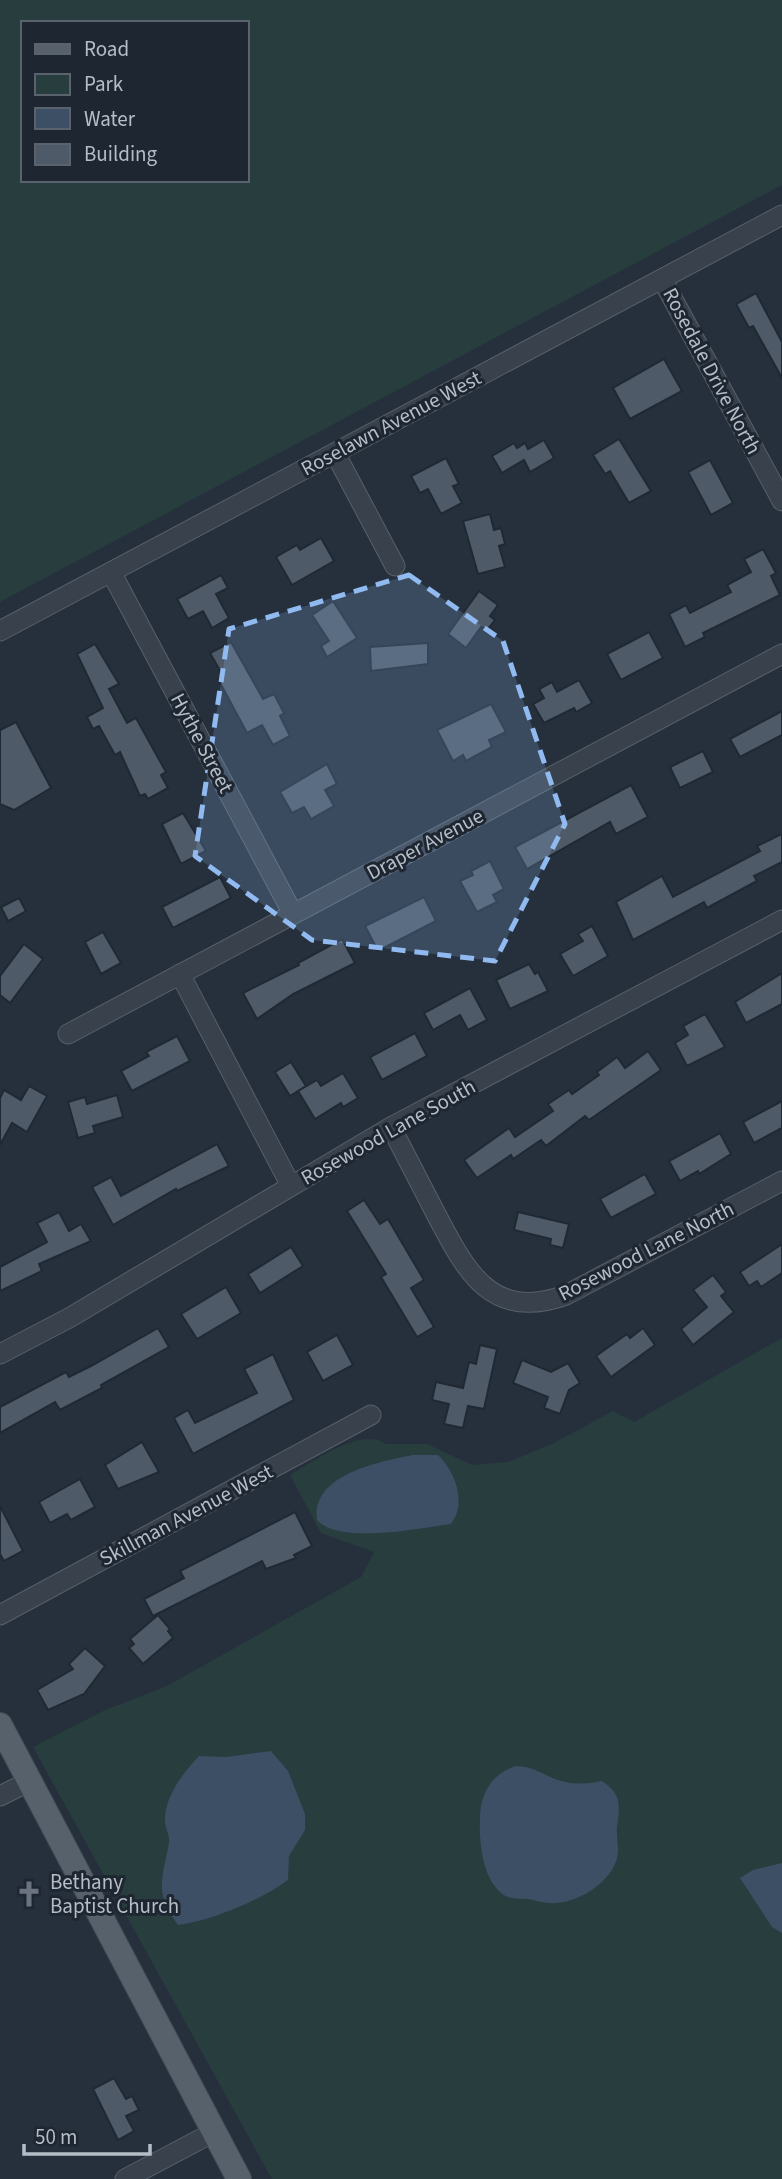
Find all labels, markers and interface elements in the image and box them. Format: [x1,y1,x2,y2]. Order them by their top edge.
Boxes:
legend [21,21,248,182]
text: Road [84,34,129,64]
text: Park [84,69,124,99]
text: Water [84,104,136,134]
text: Building [84,139,158,169]
street label: Rosedale Drive North [655,282,769,460]
street label: Roselawn Avenue West [296,363,486,483]
street label: Hythe Street [163,688,241,798]
street label: Draper Avenue [361,801,489,887]
street label: Rosewood Lane South [295,1071,481,1193]
street label: Rosewood Lane North [553,1194,739,1308]
street label: Skillman Avenue West [94,1457,278,1573]
place label: Bethany Baptist Church [50,1867,179,1921]
church icon: Bethany Baptist Church [14,1879,44,1909]
scale bar [24,2112,150,2156]
text: 50 m [35,2122,77,2152]

